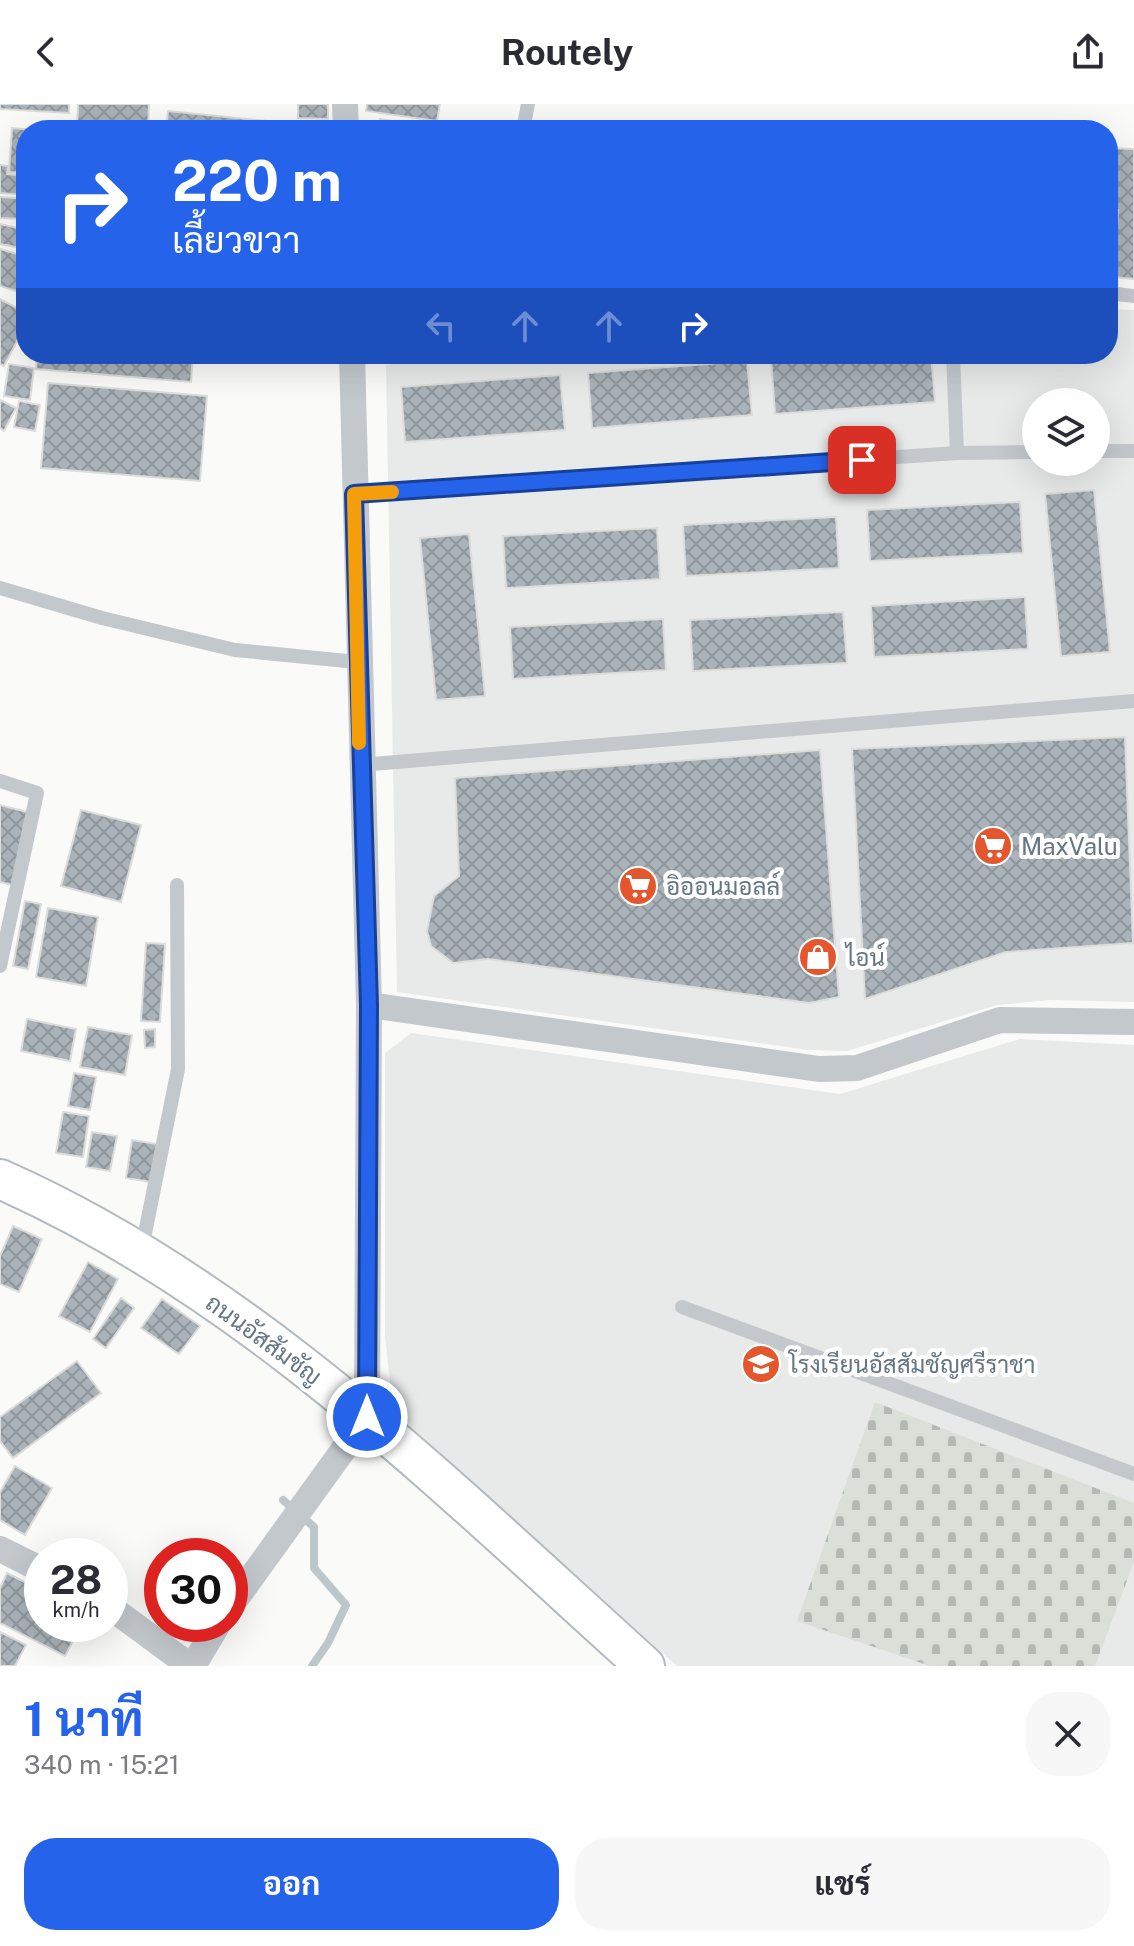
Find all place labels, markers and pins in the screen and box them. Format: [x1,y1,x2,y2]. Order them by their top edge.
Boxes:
pin [828,426,896,494]
supermarket icon: MaxValu [972,825,1014,867]
place label: MaxValu [1021,832,1118,860]
supermarket icon: อิออนมอลล์ [617,865,659,907]
place label: อิออนมอลล์ [666,871,780,900]
shop icon: ไอน์ [797,936,839,978]
place label: ไอน์ [844,942,885,971]
school or university icon: โรงเรียนอัสสัมชัญศรีราชา [740,1343,782,1385]
place label: โรงเรียนอัสสัมชัญศรีราชา [787,1349,1035,1379]

